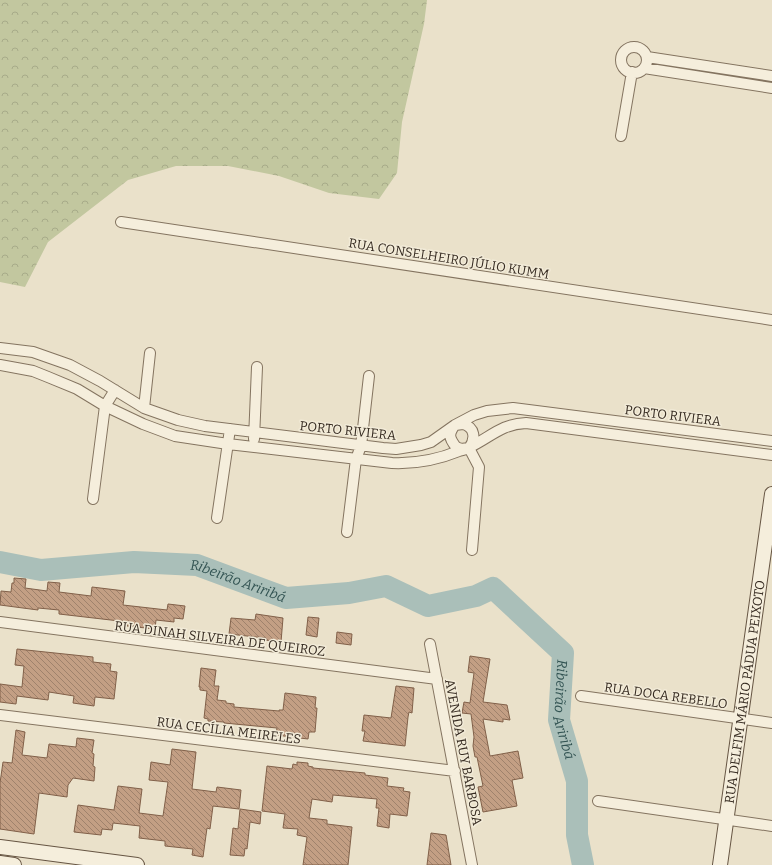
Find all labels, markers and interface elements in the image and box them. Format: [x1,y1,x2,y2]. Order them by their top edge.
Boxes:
street label: RUA CONSELHEIRO JÚLIO KUMM [348,235,550,282]
street label: PORTO RIVIERA [624,402,723,429]
street label: PORTO RIVIERA [299,418,398,443]
water label: Ribeirão Ariribá [190,557,288,606]
street label: RUA DELFIM MÁRIO PÁDUA PEIXOTO [722,579,768,804]
street label: RUA DINAH SILVEIRA DE QUEIROZ [114,618,326,659]
water label: Ribeirão Ariribá [549,659,578,761]
street label: AVENIDA RUY BARBOSA [442,678,485,827]
street label: RUA DOCA REBELLO [603,679,728,712]
street label: RUA CECÍLIA MEIRELES [156,714,302,747]

